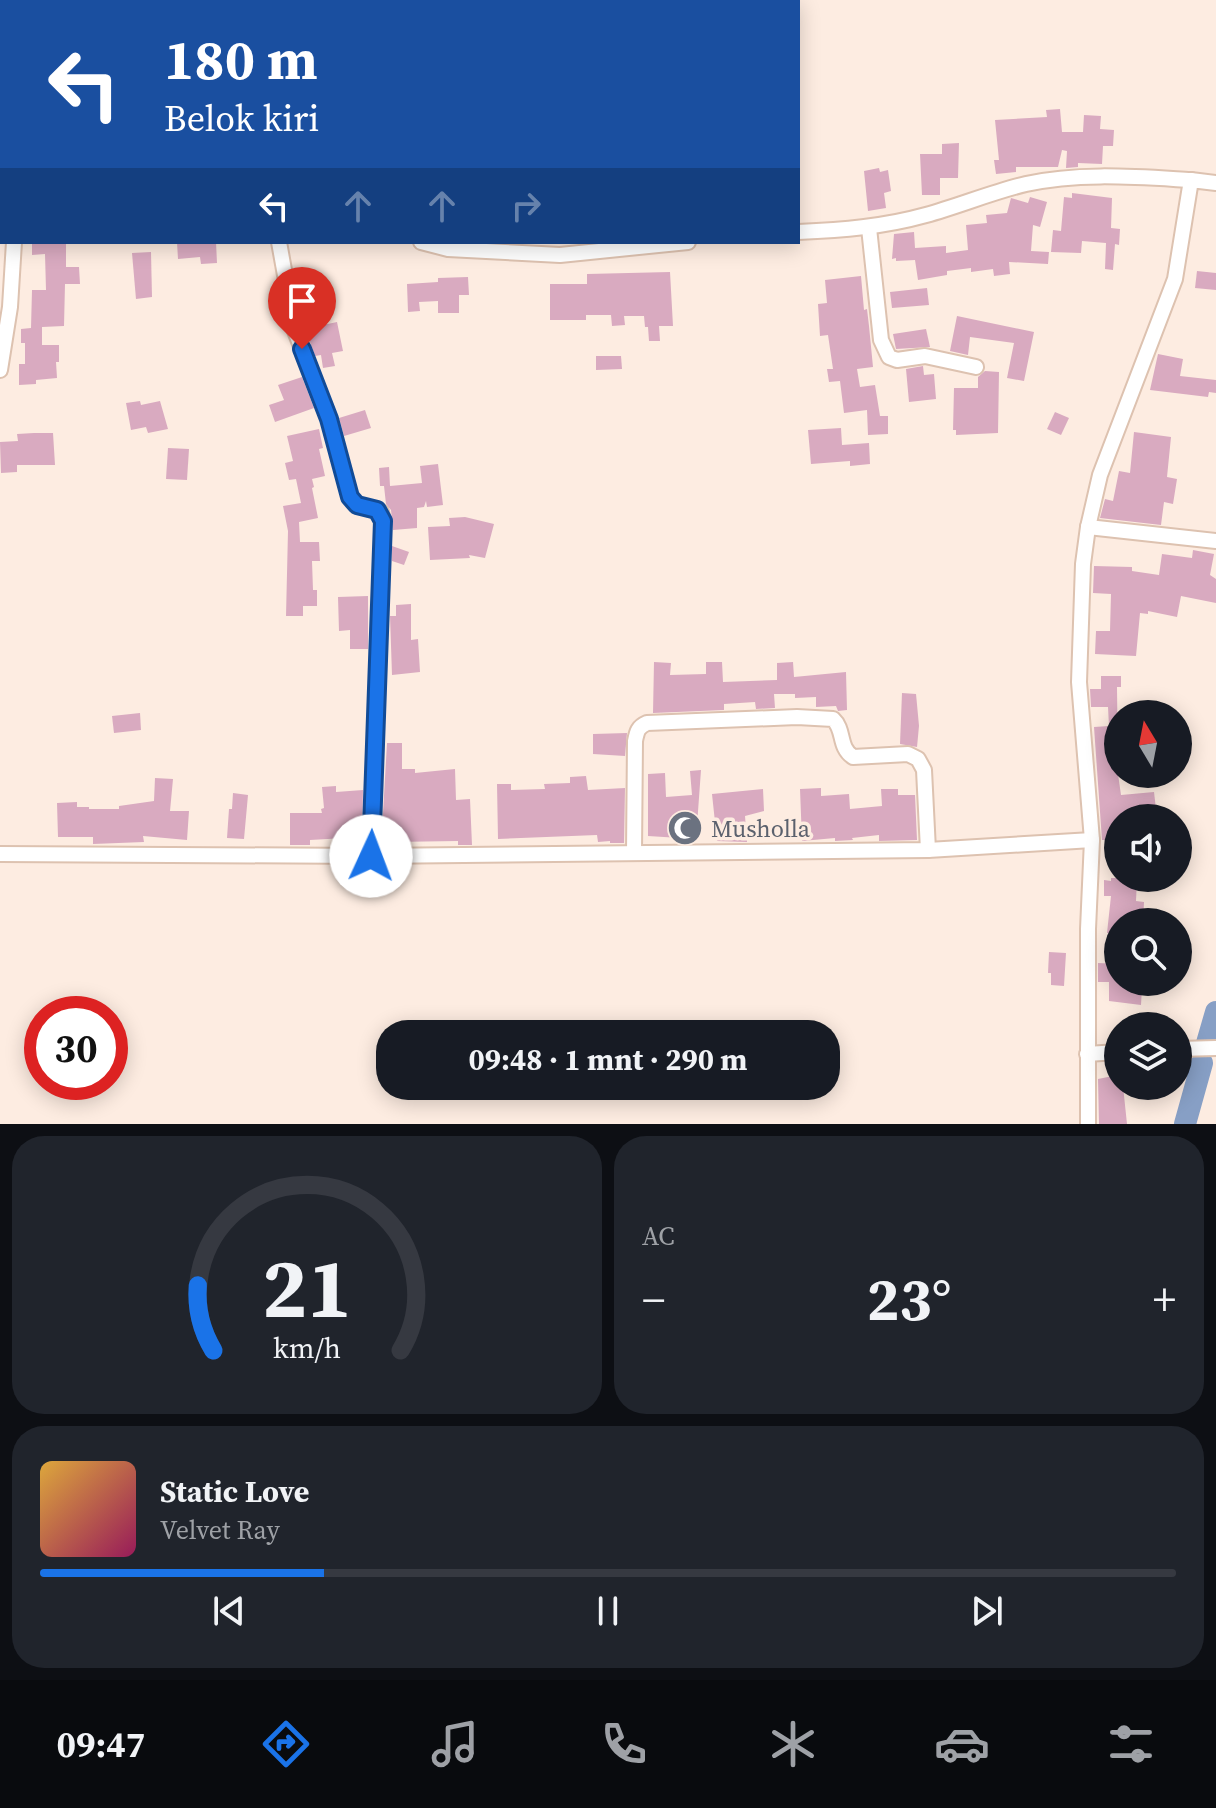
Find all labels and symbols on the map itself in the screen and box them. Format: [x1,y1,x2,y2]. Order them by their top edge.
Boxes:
pin [268,267,336,349]
north arrow [1104,700,1192,788]
mosque icon: Musholla [666,809,704,847]
place label: Musholla [711,812,811,845]
position arrow [329,814,413,898]
speed limit sign: 30 [24,996,128,1100]

